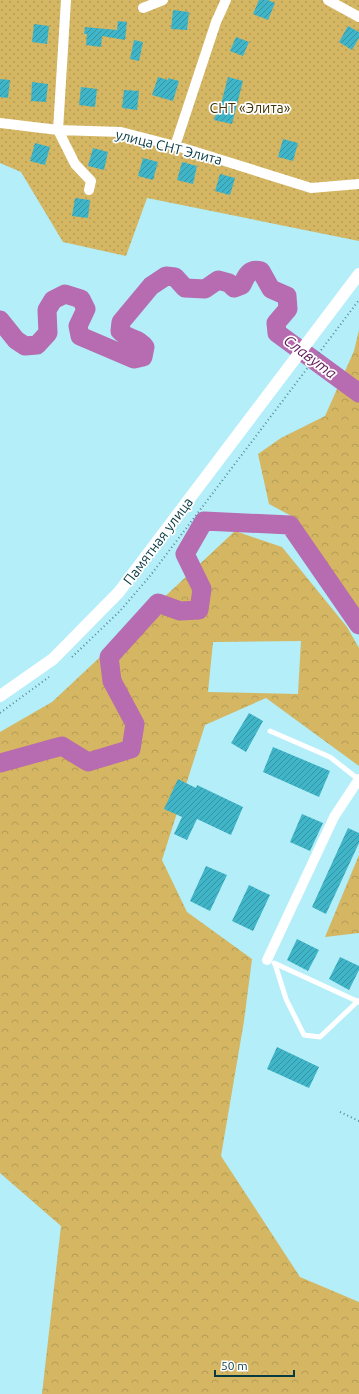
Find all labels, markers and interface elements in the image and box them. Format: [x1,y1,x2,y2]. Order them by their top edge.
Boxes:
park label: СНТ «Элита» [210,100,291,116]
street label: улица СНТ Элита [114,126,224,168]
water label: Славута [281,331,340,382]
street label: Памятная улица [120,494,196,588]
scale bar [215,1352,294,1378]
text: 50 m [221,1359,248,1372]

